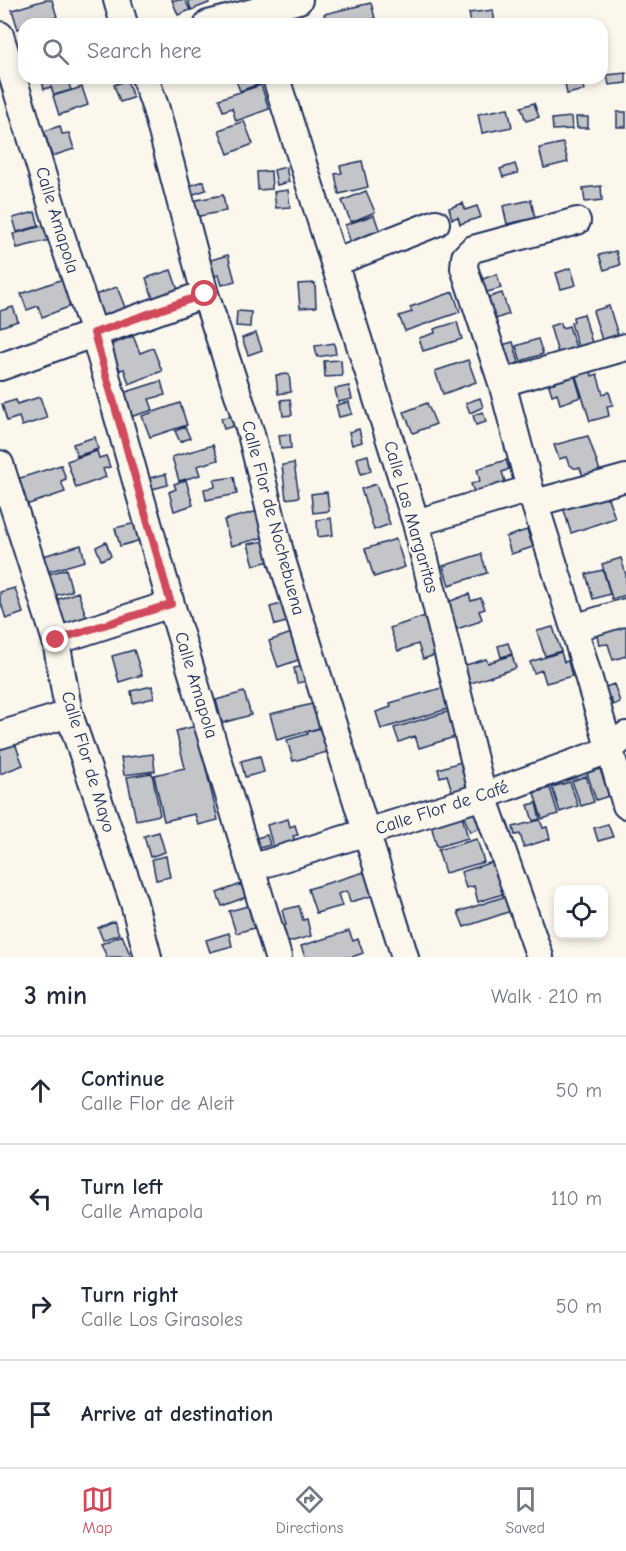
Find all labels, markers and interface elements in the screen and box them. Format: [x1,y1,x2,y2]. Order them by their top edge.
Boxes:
search box [18,18,608,84]
icon: search [39,35,72,68]
text: Search here [87,38,202,64]
street label: Calle Amapola [31,164,83,276]
route start [191,280,217,306]
street label: Calle Flor de Nochebuena [237,418,309,618]
street label: Calle Las Margaritas [379,439,443,595]
route end [42,626,68,652]
street label: Calle Amapola [170,629,222,741]
street label: Calle Flor de Mayo [57,689,119,835]
street label: Calle Flor de Café [373,777,511,839]
map controls [554,885,608,939]
button: locate [554,885,608,939]
text: 3 min [24,981,87,1011]
text: Walk · 210 m [491,985,602,1008]
text: Continue [81,1066,164,1092]
icon: ahead [24,1074,57,1107]
text: 50 m [556,1079,602,1102]
text: Calle Flor de Aleit [81,1092,234,1115]
text: Turn left [81,1174,163,1200]
icon: left [24,1182,57,1215]
text: 110 m [551,1187,602,1210]
text: Calle Amapola [81,1200,203,1223]
text: Turn right [81,1282,178,1308]
icon: right [24,1290,57,1323]
text: 50 m [556,1295,602,1318]
text: Calle Los Girasoles [81,1308,242,1331]
icon: arrive [24,1398,57,1431]
text: Arrive at destination [81,1401,273,1427]
tab: Map [81,1483,114,1537]
tab: Directions [276,1483,343,1537]
tab: Saved [505,1483,545,1537]

